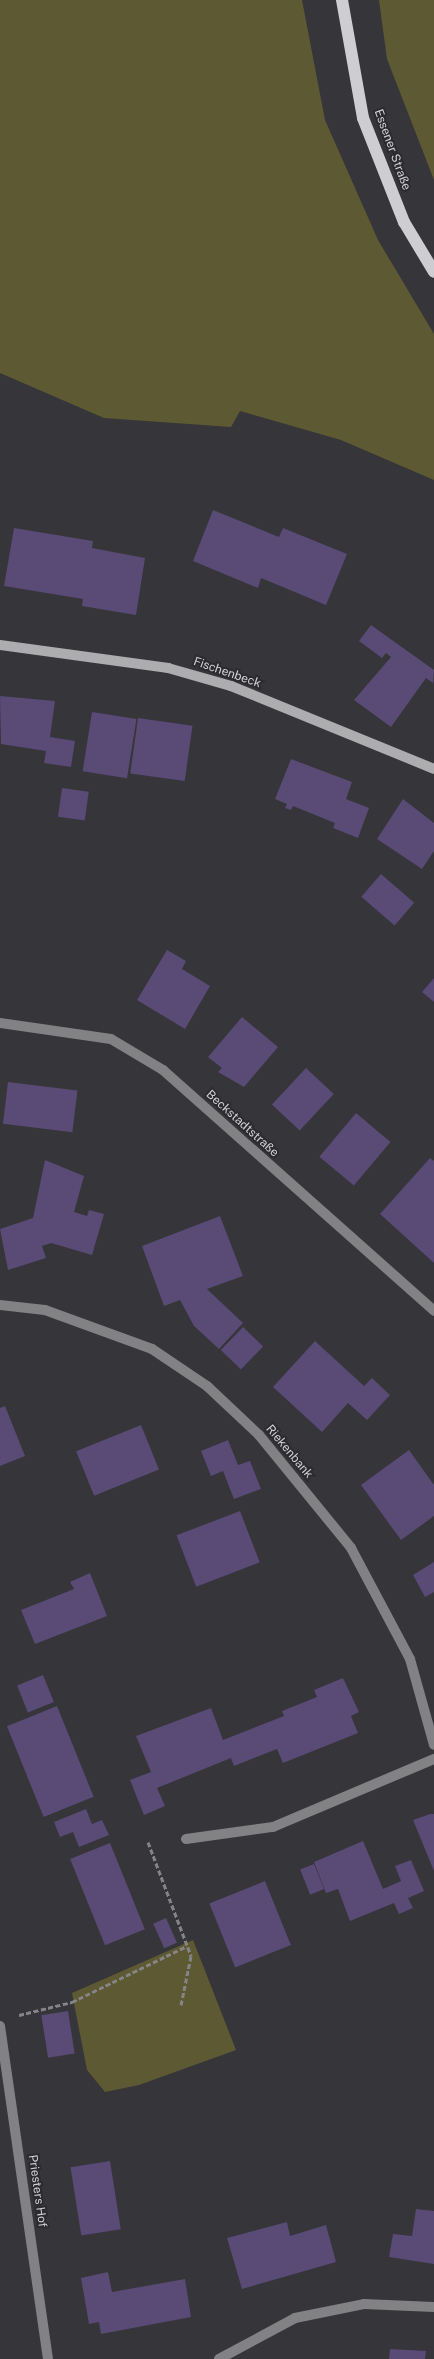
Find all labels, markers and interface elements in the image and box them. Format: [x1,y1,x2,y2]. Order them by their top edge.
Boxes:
street label: Essener Straße [371,108,413,192]
street label: Fischenbeck [191,655,263,691]
street label: Beckstadtstraße [203,1088,281,1160]
street label: Riekenbank [262,1422,316,1482]
street label: Priesters Hof [25,2154,49,2228]

